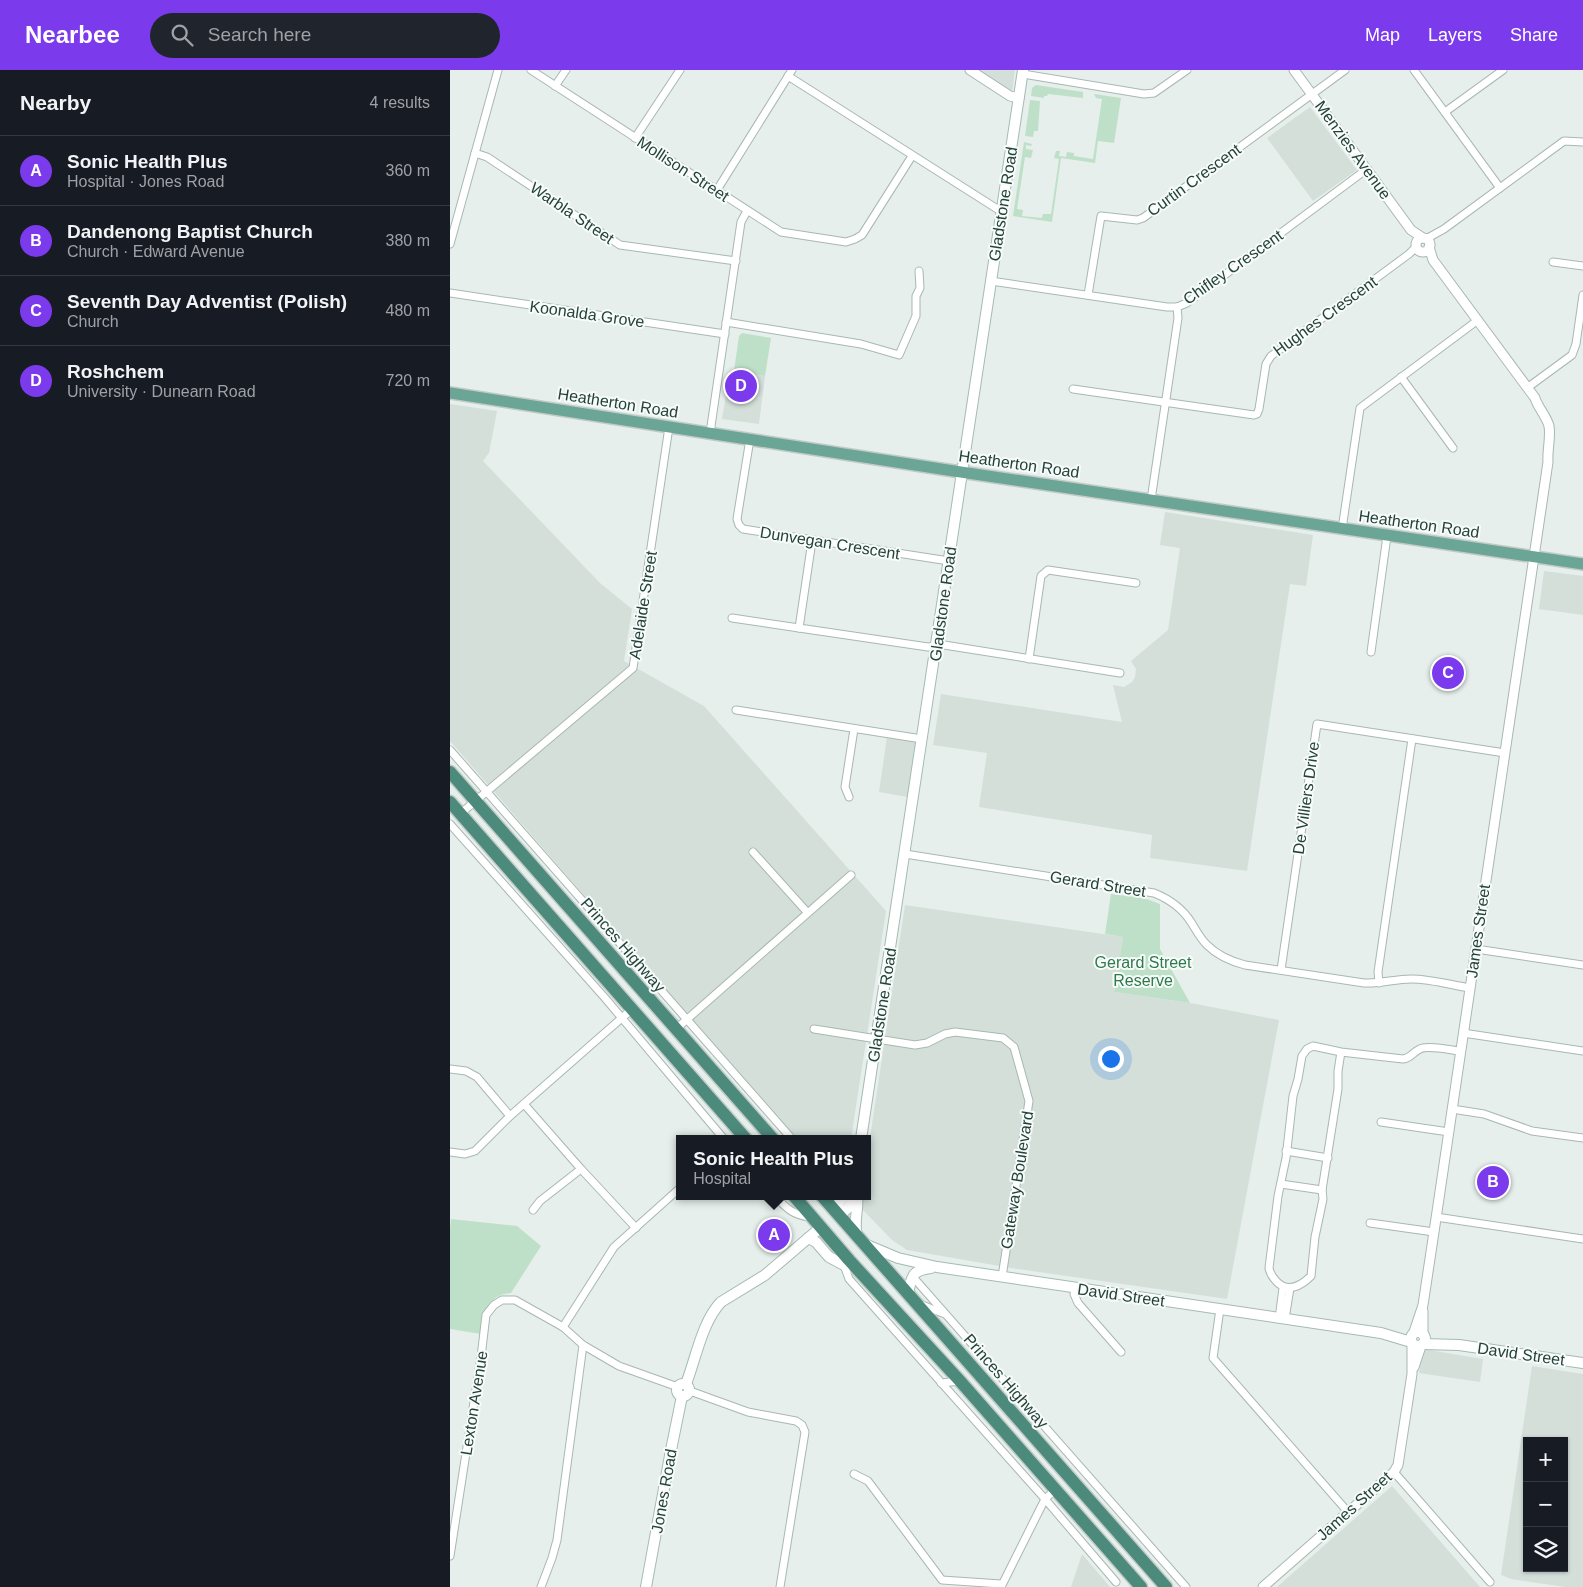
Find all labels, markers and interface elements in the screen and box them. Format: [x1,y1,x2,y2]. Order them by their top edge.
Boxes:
search box [150,13,500,58]
text: Nearbee [25,21,120,48]
icon: search [168,21,196,49]
text: Search here [208,24,311,45]
text: Map [1365,25,1400,45]
text: Layers [1428,25,1482,45]
text: Share [1510,25,1558,45]
text: Nearby [20,91,91,114]
text: 4 results [370,94,430,111]
street label: Menzies Avenue [1312,98,1394,202]
street label: Mollison Street [634,133,732,205]
street label: Curtin Crescent [1144,140,1244,220]
street label: Gladstone Road [986,146,1020,262]
text: Sonic Health Plus [67,151,227,172]
text: A [30,162,42,179]
text: 360 m [386,162,430,179]
text: Hospital · Jones Road [67,173,224,190]
street label: Warbla Street [527,179,618,248]
text: Dandenong Baptist Church [67,221,313,242]
street label: Chifley Crescent [1180,226,1286,308]
text: B [30,232,42,249]
text: 380 m [386,232,430,249]
text: Church · Edward Avenue [67,243,245,260]
street label: Hughes Crescent [1270,272,1380,359]
text: Seventh Day Adventist (Polish) [67,291,347,312]
street label: Koonalda Grove [529,298,646,330]
text: C [30,302,42,319]
text: 480 m [386,302,430,319]
text: Church [67,313,119,330]
text: Roshchem [67,361,164,382]
pin: D [725,367,757,405]
text: D [30,372,42,389]
text: 720 m [386,372,430,389]
text: University · Dunearn Road [67,383,256,400]
street label: Heatherton Road [556,385,680,421]
street label: Heatherton Road [957,447,1081,481]
street label: Heatherton Road [1357,507,1481,541]
street label: Dunvegan Crescent [759,524,902,563]
street label: Gladstone Road [927,546,959,662]
street label: Adelaide Street [626,549,660,660]
pin: C [1432,654,1464,692]
street label: De Villiers Drive [1290,741,1322,855]
street label: Gerard Street [1049,868,1148,900]
street label: James Street [1463,883,1493,979]
street label: Princes Highway [577,894,669,996]
street label: Gladstone Road [865,947,899,1063]
park label: Gerard Street Reserve [1095,954,1192,989]
your location [1098,1046,1124,1072]
street label: Gateway Boulevard [998,1110,1036,1250]
popup [676,1135,871,1200]
text: Sonic Health Plus [693,1148,854,1169]
pin: B [1477,1163,1509,1201]
text: Hospital [693,1170,751,1187]
pin: A [758,1216,790,1254]
street label: David Street [1076,1280,1166,1310]
street label: Princes Highway [960,1330,1052,1432]
street label: David Street [1476,1339,1566,1369]
street label: Lexton Avenue [457,1349,491,1456]
map controls [1523,1437,1568,1572]
button: + [1523,1437,1568,1482]
street label: Jones Road [648,1447,680,1535]
street label: James Street [1313,1468,1395,1544]
button: − [1523,1482,1568,1527]
button: layers [1523,1527,1568,1572]

